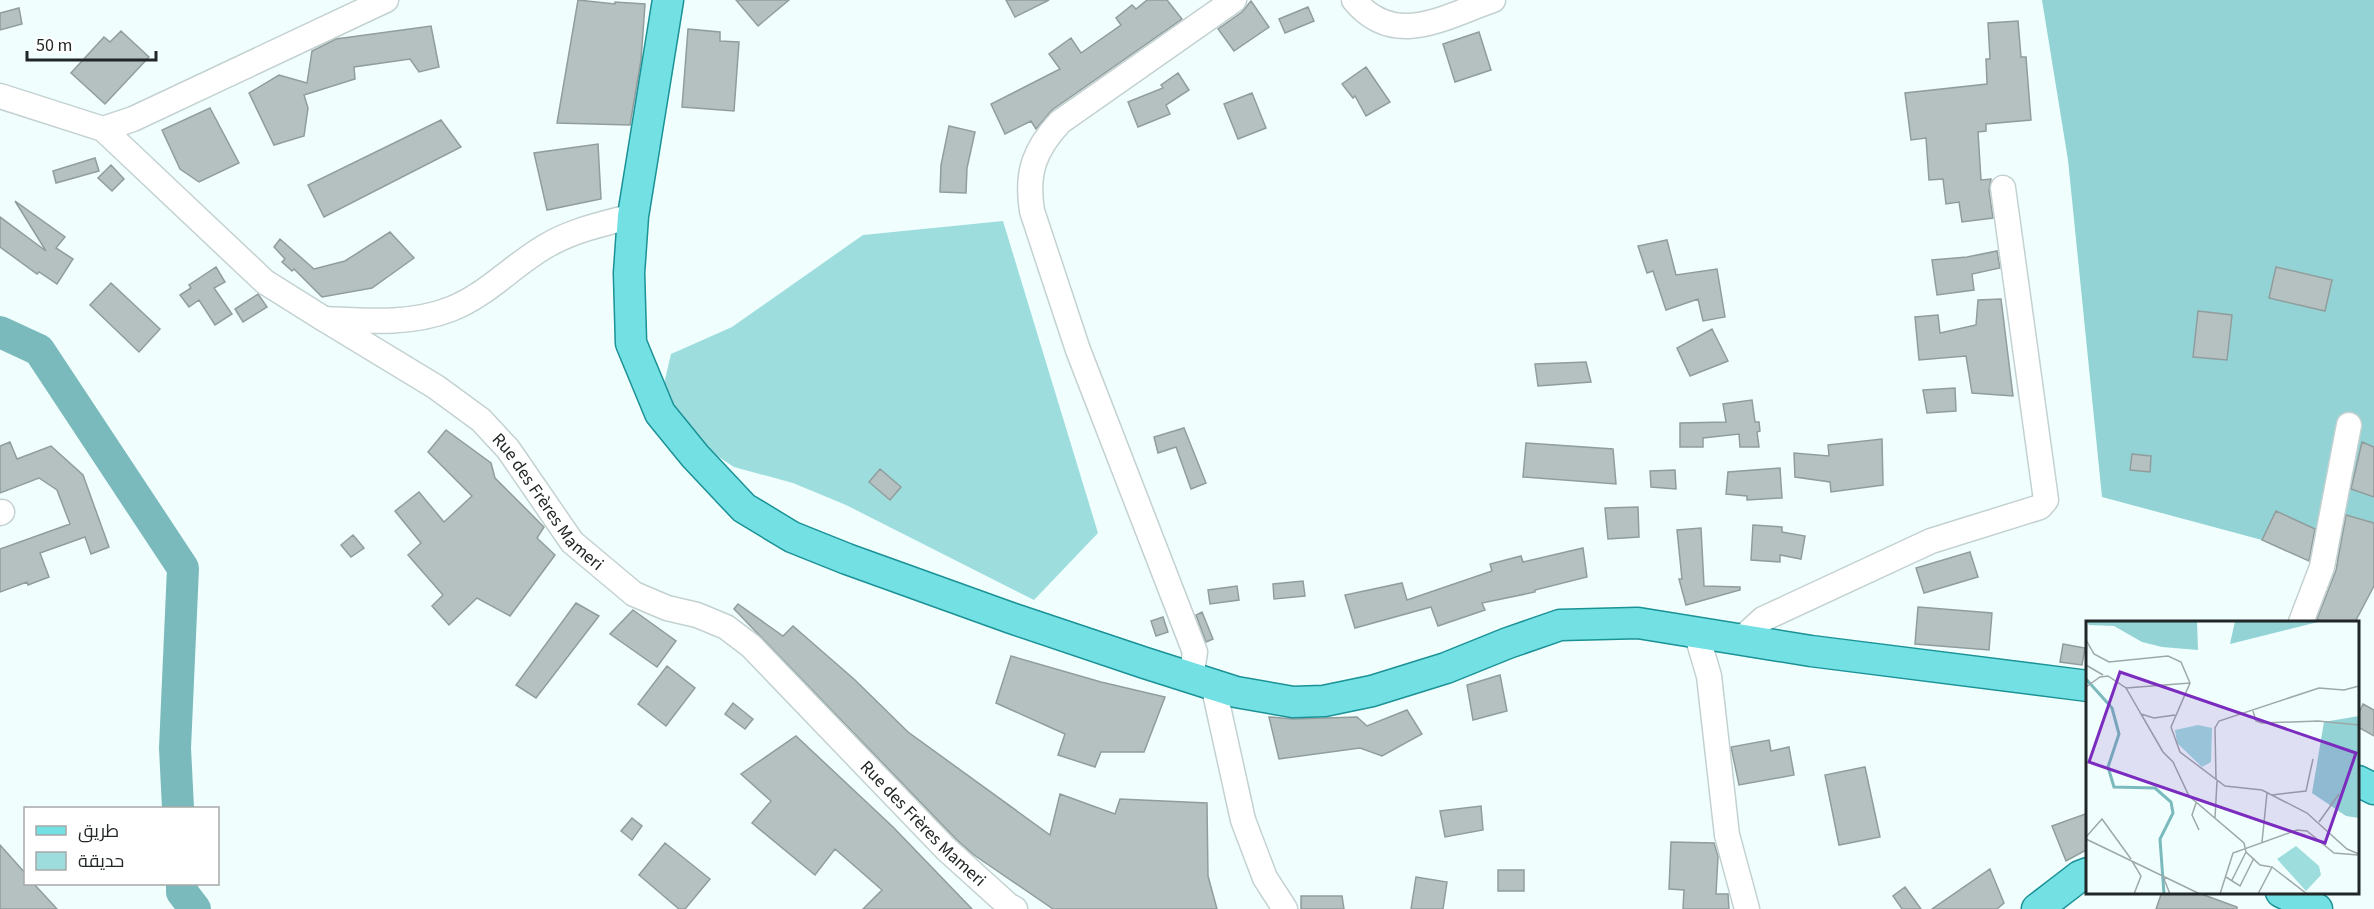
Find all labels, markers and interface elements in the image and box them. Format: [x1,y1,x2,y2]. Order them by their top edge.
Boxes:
scale bar [27,24,156,62]
text: 50 m [36,33,72,58]
street label: Rue des Frères Mameri [486,428,609,576]
inset map [2086,621,2359,894]
street label: Rue des Frères Mameri [854,755,991,892]
legend [24,807,219,885]
text: طريق [78,819,119,844]
text: حديقة [78,849,124,874]

